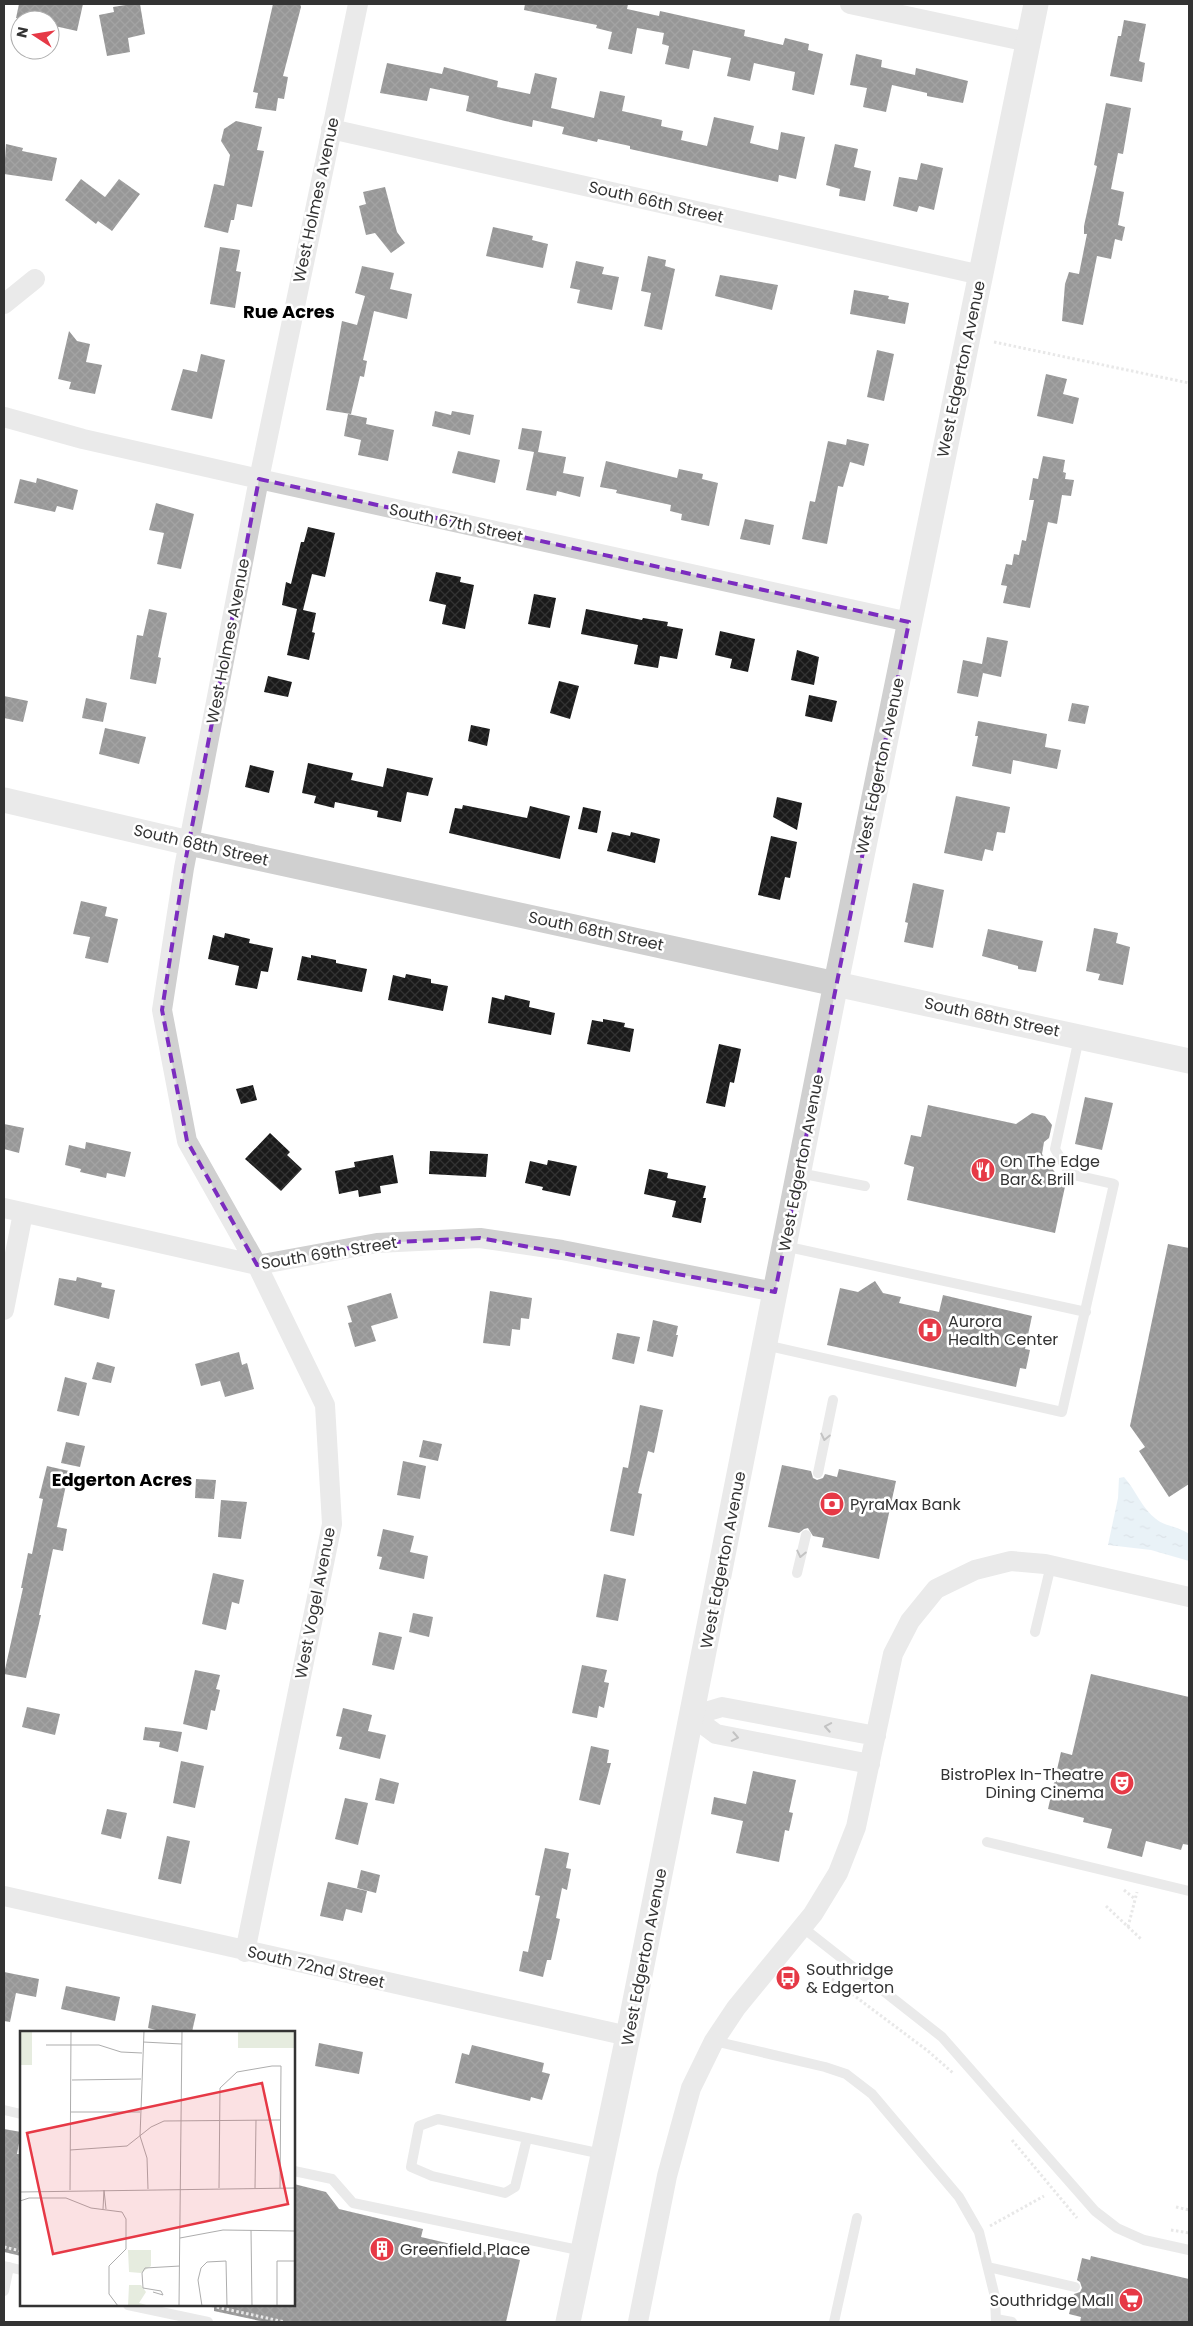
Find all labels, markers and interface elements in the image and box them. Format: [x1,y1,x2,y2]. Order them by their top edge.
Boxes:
north arrow [10,10,60,60]
text: N [11,25,33,40]
street label: West Holmes Avenue [287,115,345,285]
street label: South 66th Street [586,175,726,229]
street label: West Edgerton Avenue [931,278,991,460]
district label: Rue Acres [243,299,335,324]
street label: South 67th Street [387,498,525,548]
street label: West Holmes Avenue [201,556,255,726]
street label: West Edgerton Avenue [850,675,910,857]
street label: South 68th Street [131,818,271,872]
street label: South 68th Street [526,905,666,957]
street label: South 68th Street [922,991,1062,1043]
street label: West Edgerton Avenue [773,1072,830,1254]
place label: On The Edge Bar & Brill [1000,1150,1100,1191]
restaurant icon: On The Edge Bar & Brill [970,1157,996,1183]
street label: South 69th Street [259,1231,399,1275]
place label: Aurora Health Center [948,1310,1058,1351]
hospital icon: Aurora Health Center [917,1317,943,1343]
one-way arrow [821,1432,831,1441]
district label: Edgerton Acres [52,1467,192,1492]
street label: West Edgerton Avenue [695,1469,752,1651]
bank icon: PyraMax Bank [819,1491,845,1517]
place label: PyraMax Bank [850,1493,961,1516]
street label: West Vogel Avenue [289,1525,341,1681]
one-way arrow [797,1550,807,1558]
one-way arrow [824,1722,833,1732]
one-way arrow [731,1732,739,1742]
place label: BistroPlex In-Theatre Dining Cinema [940,1763,1104,1804]
theatre icon: BistroPlex In-Theatre Dining Cinema [1109,1770,1135,1796]
street label: West Edgerton Avenue [616,1866,673,2048]
street label: South 72nd Street [245,1940,387,1994]
place label: Southridge & Edgerton [806,1958,894,1999]
bus stop icon: Southridge & Edgerton [775,1965,801,1991]
inset map [20,2031,295,2306]
building icon: Greenfield Place [369,2236,395,2262]
place label: Greenfield Place [400,2238,530,2261]
supermarket icon: Southridge Mall [1118,2287,1144,2313]
place label: Southridge Mall [990,2289,1114,2312]

